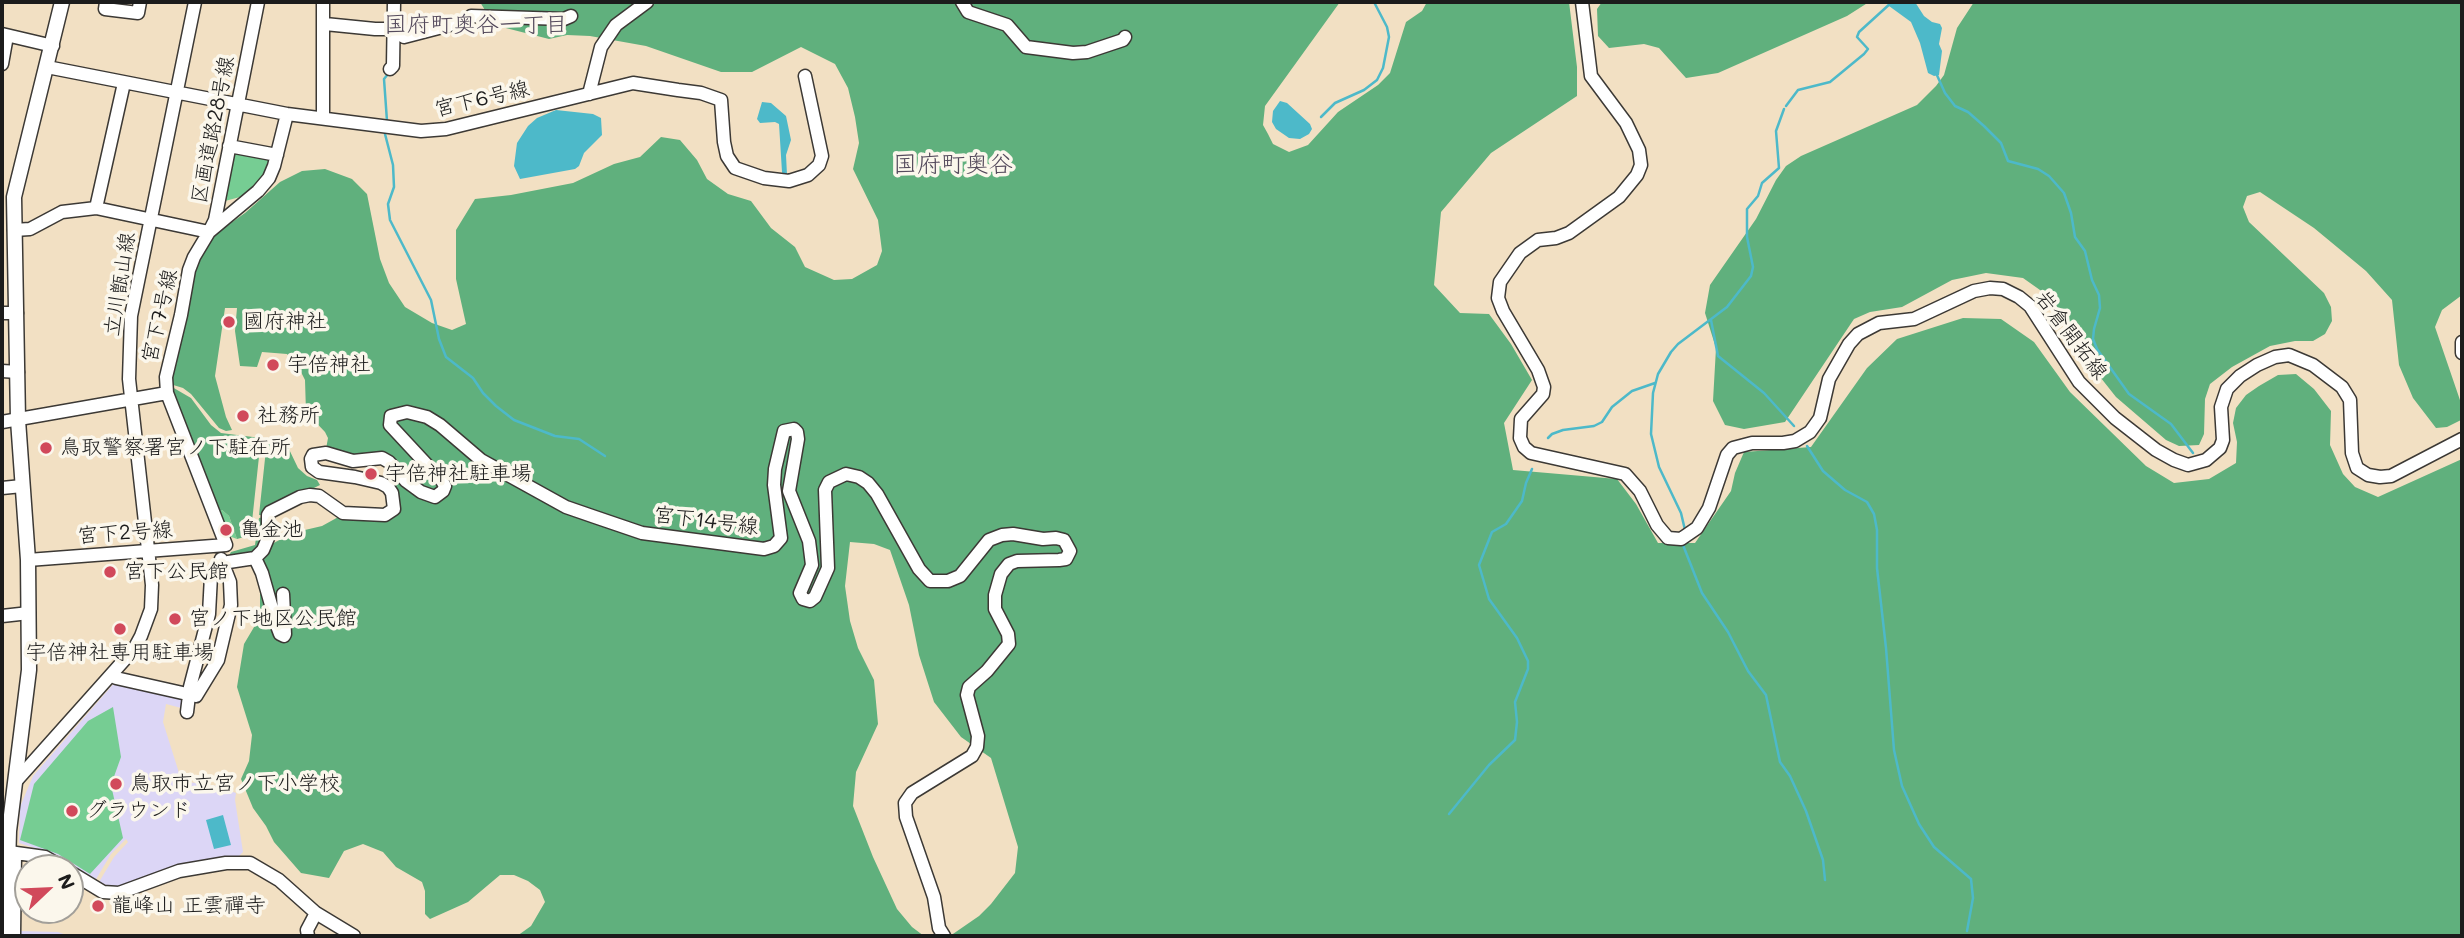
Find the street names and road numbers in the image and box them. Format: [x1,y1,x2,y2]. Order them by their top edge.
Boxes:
street label: 区画道路28号線 [186,54,240,206]
street label: 宮下6号線 [432,76,532,122]
street label: 立川甑山線 [99,230,141,338]
street label: 宮下7号線 [137,267,183,365]
street label: 岩倉開拓線 [2029,285,2113,385]
street label: 宮下14号線 [652,502,760,540]
street label: 宮下2号線 [76,517,174,549]

